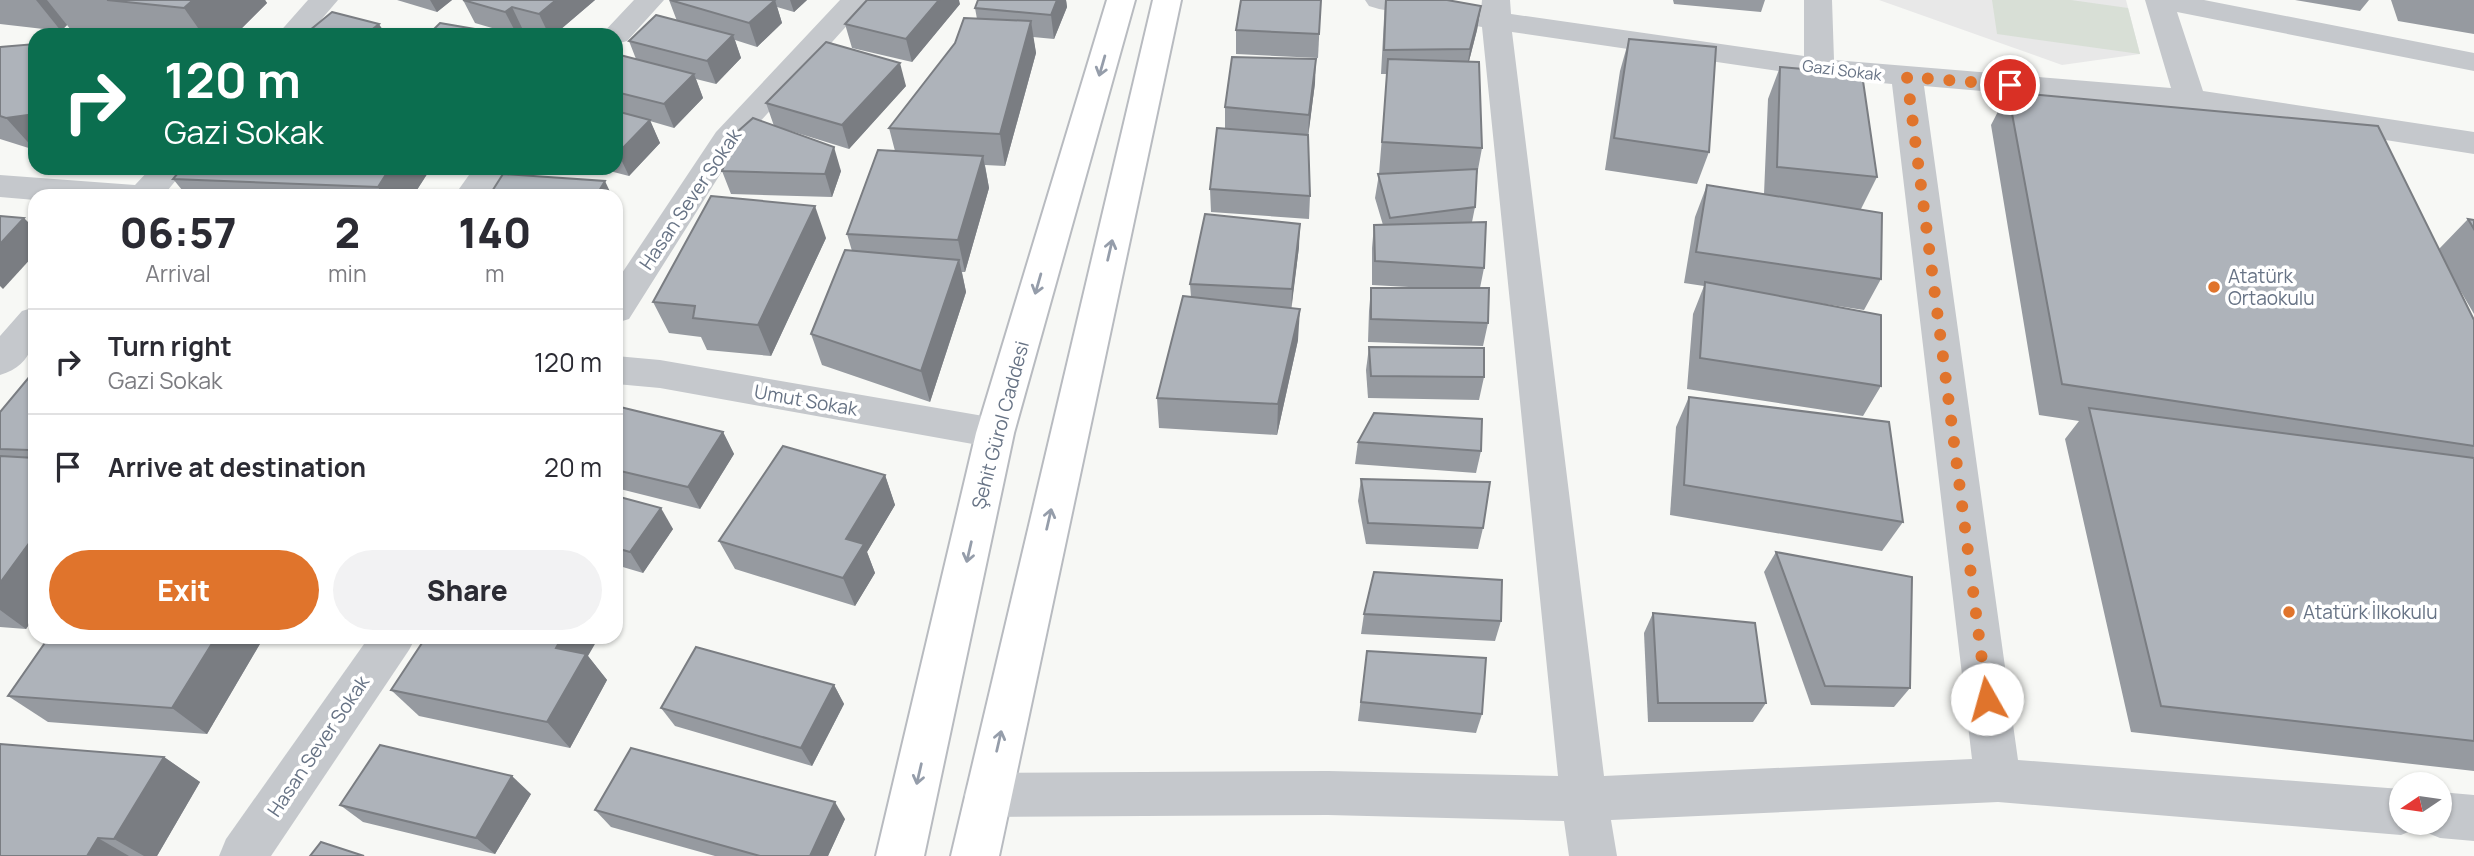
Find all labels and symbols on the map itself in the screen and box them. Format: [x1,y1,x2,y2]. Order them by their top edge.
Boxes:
one-way arrow [1094,54,1107,76]
street label: Gazi Sokak [1801,54,1884,86]
pin [1980,55,2040,115]
street label: Hasan Sever Sokak [633,123,747,275]
one-way arrow [1104,239,1117,262]
place label: Atatürk Ortaokulu [2228,263,2314,311]
one-way arrow [1031,273,1044,295]
marker: Atatürk Ortaokulu [2206,279,2222,295]
street label: Şehit Gürol Caddesi [965,338,1035,512]
street label: Umut Sokak [752,378,860,422]
one-way arrow [1043,508,1056,531]
one-way arrow [961,540,975,563]
place label: Atatürk İlkokulu [2303,599,2438,625]
marker: Atatürk İlkokulu [2281,604,2297,620]
position arrow [1950,662,2024,736]
street label: Hasan Sever Sokak [261,670,375,822]
one-way arrow [993,730,1006,753]
one-way arrow [912,762,925,784]
north arrow [2389,772,2452,835]

